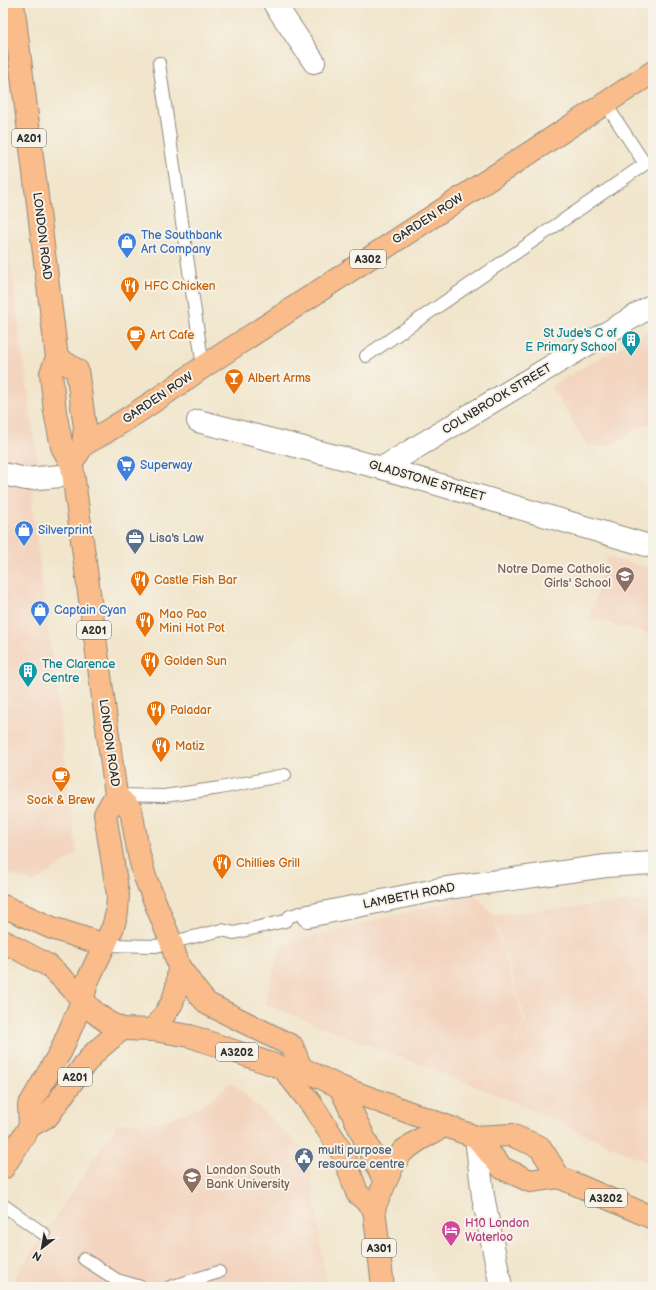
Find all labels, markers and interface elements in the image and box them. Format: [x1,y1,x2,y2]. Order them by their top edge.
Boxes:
road number: A201 [12,129,46,147]
street label: GARDEN ROW [390,190,466,248]
street label: LONDON ROAD [29,191,55,281]
place label: The Southbank Art Company [141,228,222,257]
shop icon: The Southbank Art Company [116,231,138,259]
road number: A302 [350,250,386,268]
restaurant icon: HFC Chicken [119,275,141,303]
place label: HFC Chicken [144,279,216,294]
cafe icon: Art Cafe [125,324,147,352]
place label: St Jude's C of E Primary School [525,326,617,355]
place label: Art Cafe [150,328,194,343]
building icon: St Jude's C of E Primary School [620,329,642,357]
street label: COLNBROOK STREET [440,360,555,438]
bar icon: Albert Arms [223,367,245,395]
street label: GARDEN ROW [120,369,196,427]
place label: Albert Arms [248,371,311,386]
supermarket icon: Superway [115,454,137,482]
street label: GLADSTONE STREET [367,457,488,505]
place label: Superway [140,458,193,473]
shop icon: Silverprint [13,519,35,547]
place label: Silverprint [38,523,93,538]
office icon: Lisa's Law [124,527,146,555]
place label: Lisa's Law [149,531,204,546]
place label: Notre Dame Catholic Girls' School [497,562,611,591]
school or university icon: Notre Dame Catholic Girls' School [614,565,636,593]
restaurant icon: Castle Fish Bar [129,569,151,597]
place label: Castle Fish Bar [154,573,238,588]
shop icon: Captain Cyan [29,599,51,627]
place label: Captain Cyan [54,603,126,618]
place label: Mao Pao Mini Hot Pot [159,607,225,636]
restaurant icon: Mao Pao Mini Hot Pot [134,610,156,638]
road number: A201 [77,621,111,639]
restaurant icon: Golden Sun [139,650,161,678]
place label: Golden Sun [164,654,227,669]
place label: The Clarence Centre [42,657,115,686]
building icon: The Clarence Centre [17,660,39,688]
street label: LONDON ROAD [95,698,123,788]
restaurant icon: Paladar [145,699,167,727]
place label: Paladar [170,703,212,718]
restaurant icon: Matiz [150,735,172,763]
place label: Matiz [175,739,205,754]
cafe icon: Sock & Brew [50,765,72,793]
place label: Sock & Brew [27,793,95,808]
restaurant icon: Chillies Grill [211,852,233,880]
place label: Chillies Grill [236,856,300,871]
street label: LAMBETH ROAD [362,880,456,912]
road number: A3202 [216,1043,258,1061]
road number: A201 [58,1068,92,1086]
place label: multi purpose resource centre [318,1143,405,1172]
public building icon: multi purpose resource centre [293,1146,315,1174]
place label: London South Bank University [206,1163,290,1192]
school or university icon: London South Bank University [181,1166,203,1194]
road number: A3202 [585,1189,627,1207]
place label: H10 London Waterloo [465,1216,530,1245]
hotel icon: H10 London Waterloo [440,1219,462,1247]
north arrow [22,1228,62,1268]
road number: A301 [362,1239,396,1257]
text: N [30,1248,44,1264]

